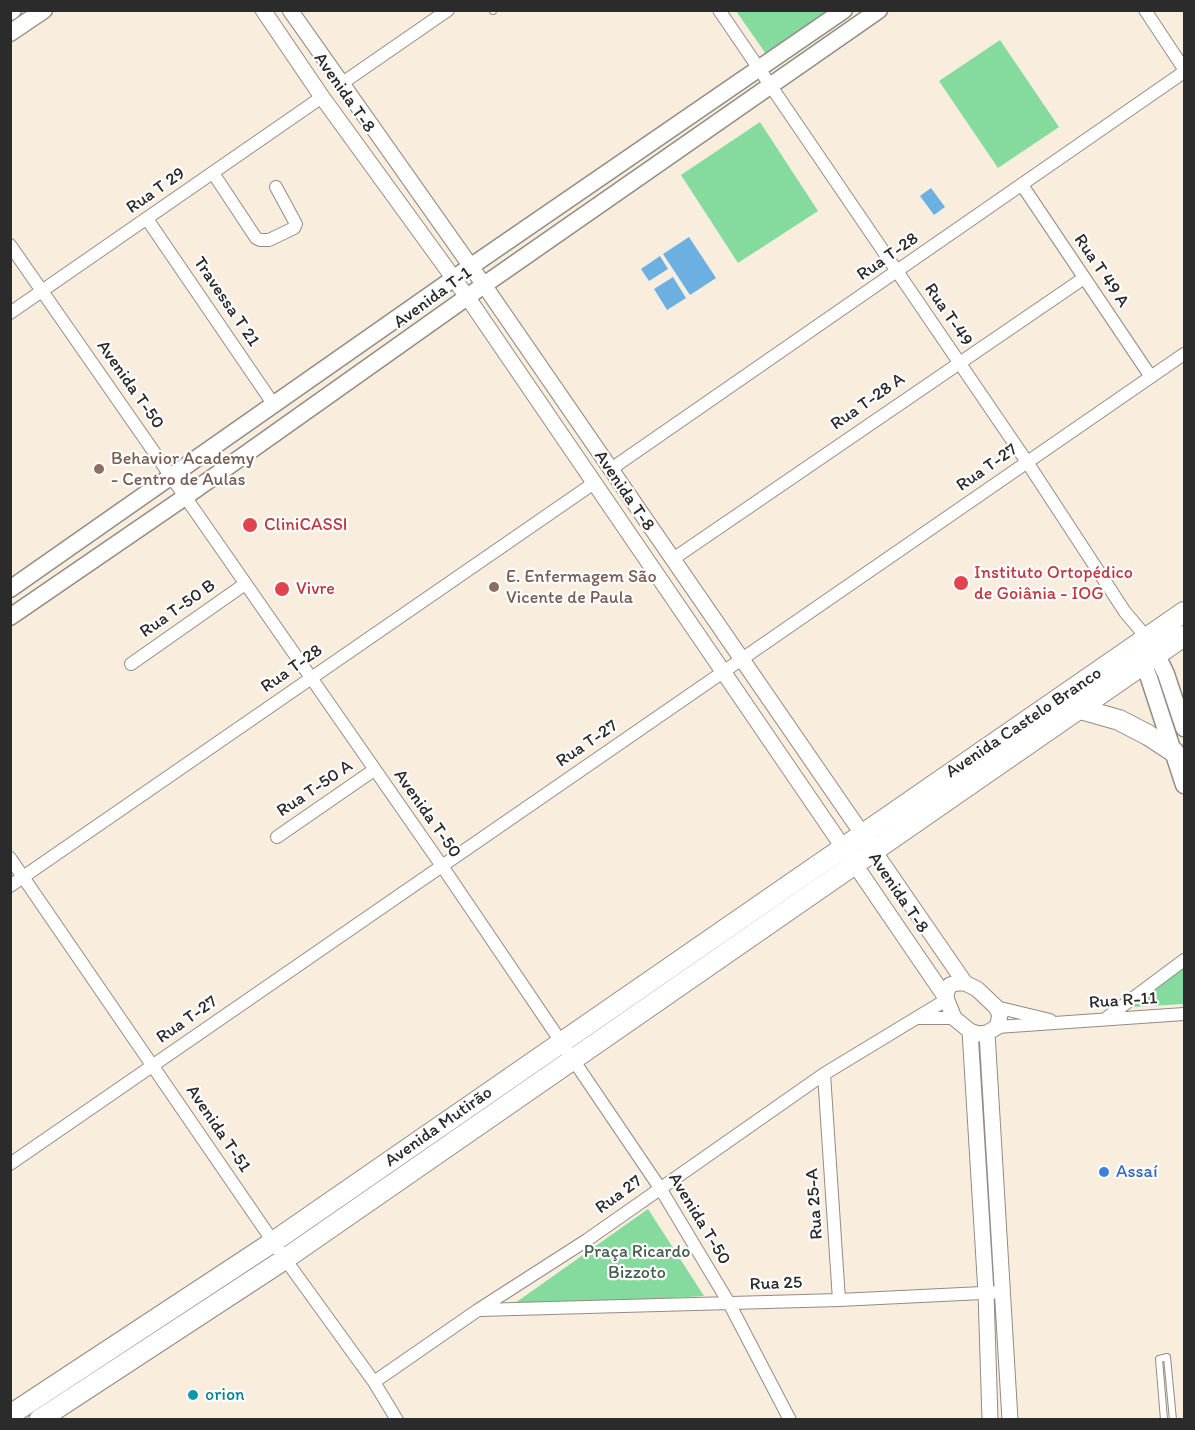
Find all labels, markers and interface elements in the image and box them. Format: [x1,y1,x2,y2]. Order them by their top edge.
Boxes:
street label: Avenida T-8 [309,49,379,137]
street label: Rua T 29 [122,163,190,219]
street label: Rua T-28 [853,228,923,286]
street label: Rua T 49 A [1069,230,1133,312]
street label: Travessa T 21 [188,253,264,351]
street label: Avenida T-1 [390,262,476,334]
street label: Rua T-49 [919,279,977,351]
street label: Avenida T-50 [91,336,169,434]
street label: Rua T-28 A [827,369,909,435]
street label: Rua T-27 [952,439,1022,497]
street label: Avenida T-8 [589,447,659,535]
place label: Behavior Academy - Centro de Aulas [111,448,254,490]
marker: Behavior Academy - Centro de Aulas [92,462,106,476]
place label: CliniCASSI [264,514,347,536]
marker: CliniCASSI [241,516,259,534]
place label: Instituto Ortopédico de Goiânia - IOG [974,562,1133,604]
place label: E. Enfermagem São Vicente de Paula [506,566,657,608]
marker: Instituto Ortopédico de Goiânia - IOG [952,574,970,592]
street label: Rua T-50 B [136,575,220,643]
place label: Vivre [296,578,335,600]
marker: Vivre [273,580,291,598]
marker: E. Enfermagem São Vicente de Paula [487,580,501,594]
street label: Rua T-28 [257,640,327,698]
street label: Avenida Castelo Branco [942,663,1106,783]
street label: Rua T-27 [552,716,622,772]
street label: Rua T-50 A [273,756,357,822]
street label: Avenida T-50 [388,765,466,863]
street label: Avenida T-8 [863,849,933,937]
street label: Rua R-11 [1088,988,1158,1014]
street label: Rua T-27 [152,991,222,1049]
street label: Avenida T-51 [181,1081,255,1177]
street label: Avenida Mutirão [381,1082,497,1172]
place label: Assaí [1116,1161,1158,1183]
marker: Assaí [1097,1165,1111,1179]
street label: Rua 25-A [802,1168,828,1240]
street label: Avenida T-50 [663,1169,735,1269]
street label: Rua 27 [592,1171,646,1219]
park label: Praça Ricardo Bizzoto [584,1241,690,1284]
street label: Rua 25 [749,1272,803,1296]
place label: orion [205,1384,245,1406]
marker: orion [186,1388,200,1402]

